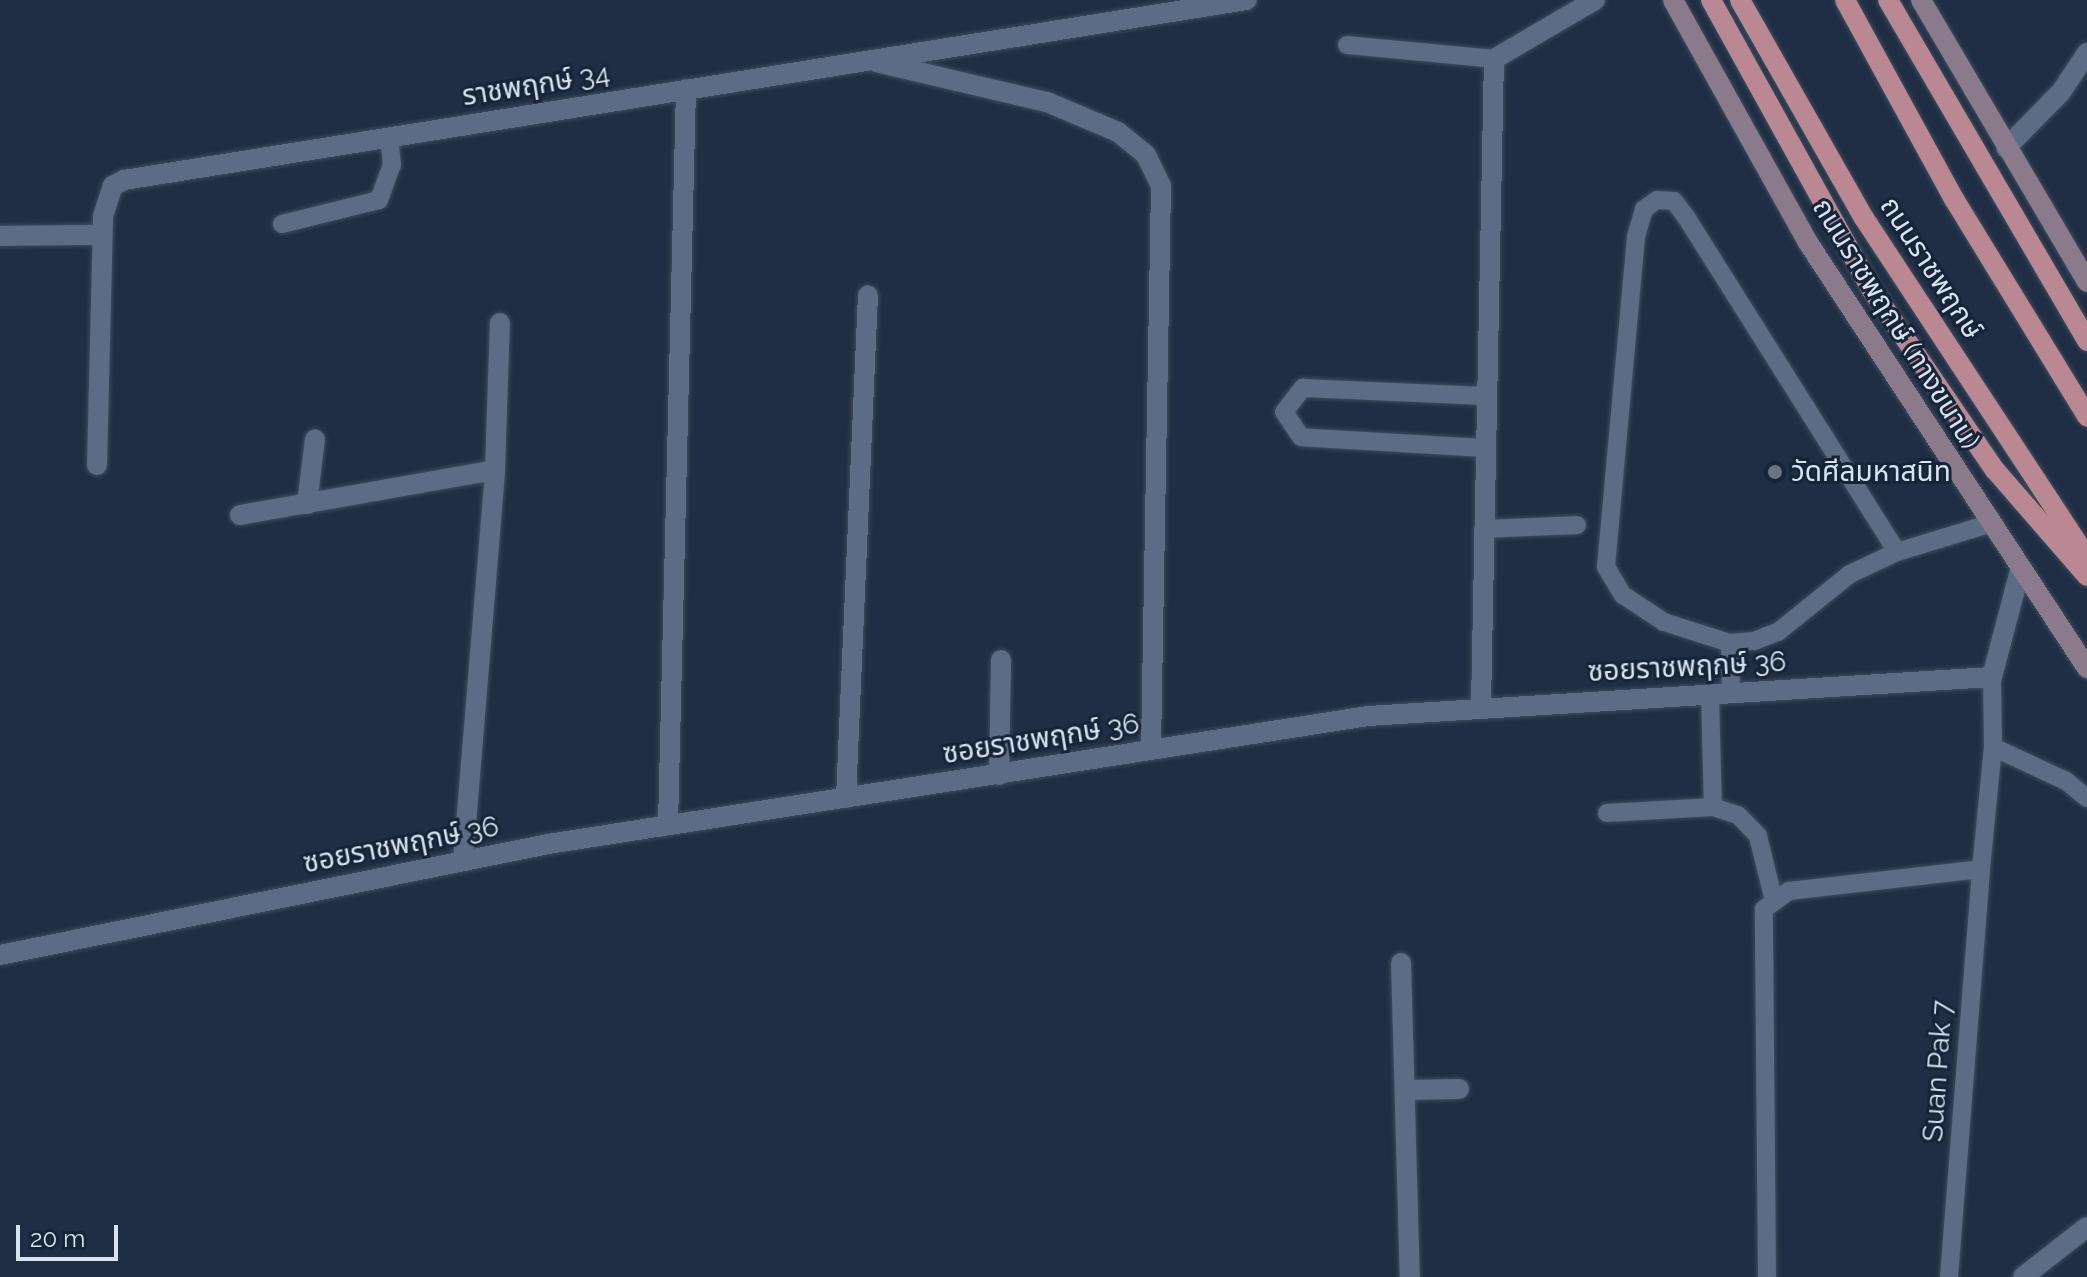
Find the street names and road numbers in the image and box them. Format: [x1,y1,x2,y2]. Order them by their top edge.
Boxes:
street label: ราชพฤกษ์ 34 [460,57,612,113]
street label: ถนนราชพฤกษ์ [1873,191,1989,345]
street label: ถนนราชพฤกษ์ (ทางขนาน) [1805,192,1987,456]
street label: ซอยราชพฤกษ์ 36 [1587,645,1787,689]
street label: ซอยราชพฤกษ์ 36 [940,707,1142,771]
street label: ซอยราชพฤกษ์ 36 [300,810,502,880]
street label: Suan Pak 7 [1916,999,1960,1143]

